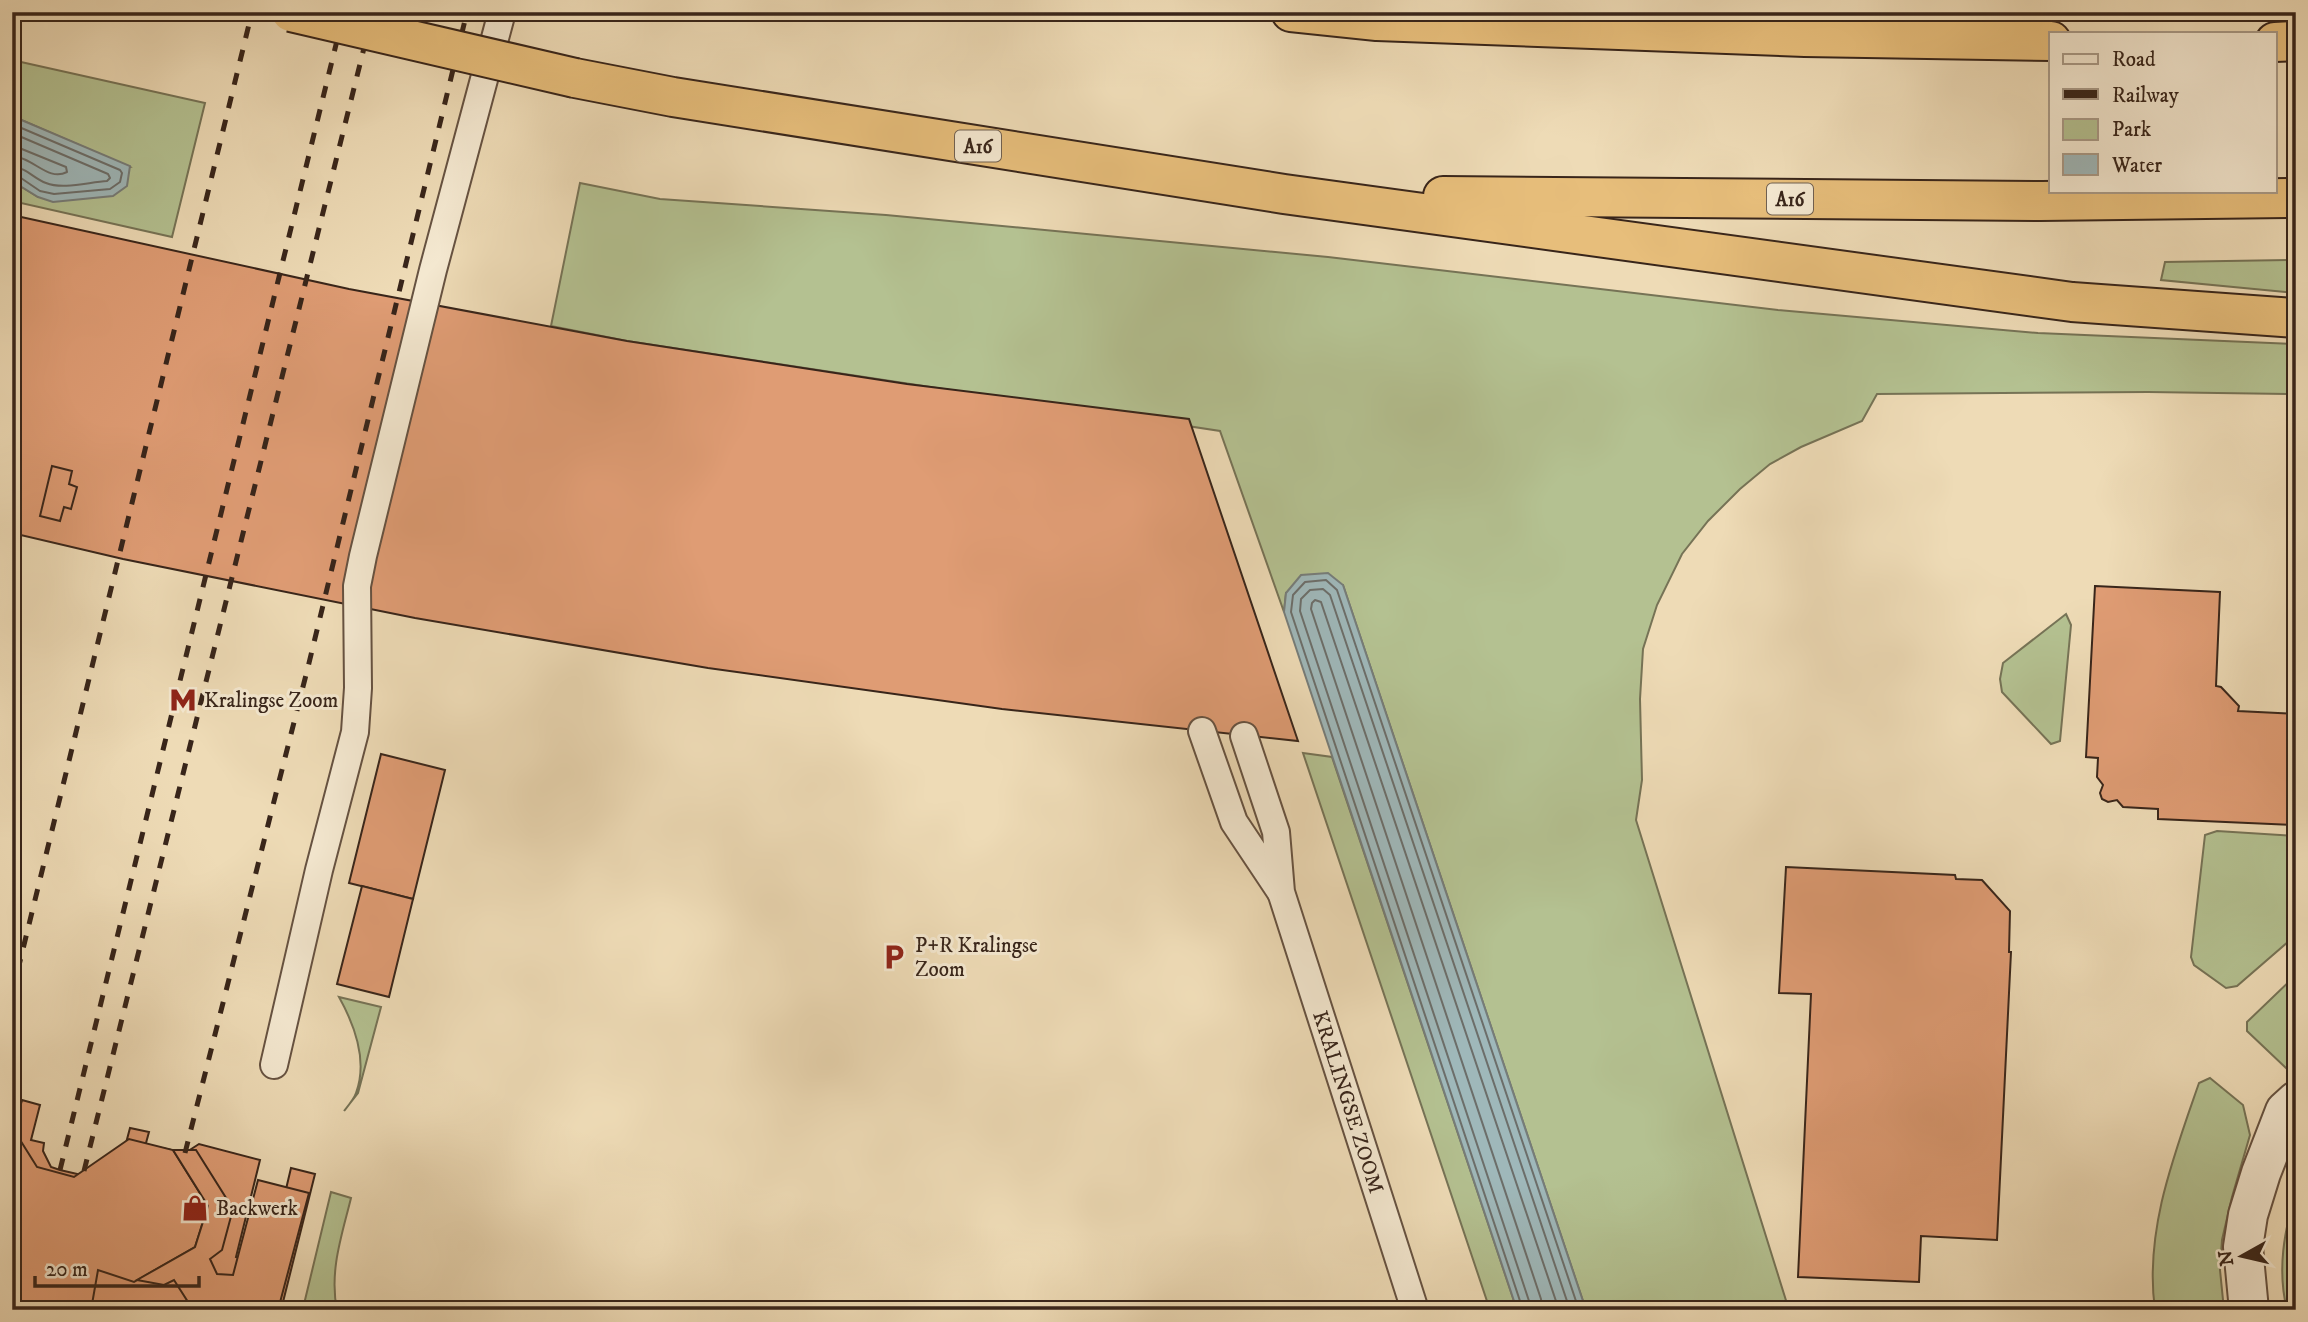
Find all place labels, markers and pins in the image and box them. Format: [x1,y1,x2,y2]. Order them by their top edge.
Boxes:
metro station icon: Kralingse Zoom [168,685,198,715]
place label: Kralingse Zoom [204,688,339,714]
place label: P+R Kralingse Zoom [915,933,1038,983]
parking icon: P+R Kralingse Zoom [879,942,909,972]
shop icon: Backwerk [180,1193,210,1223]
place label: Backwerk [216,1196,298,1222]

